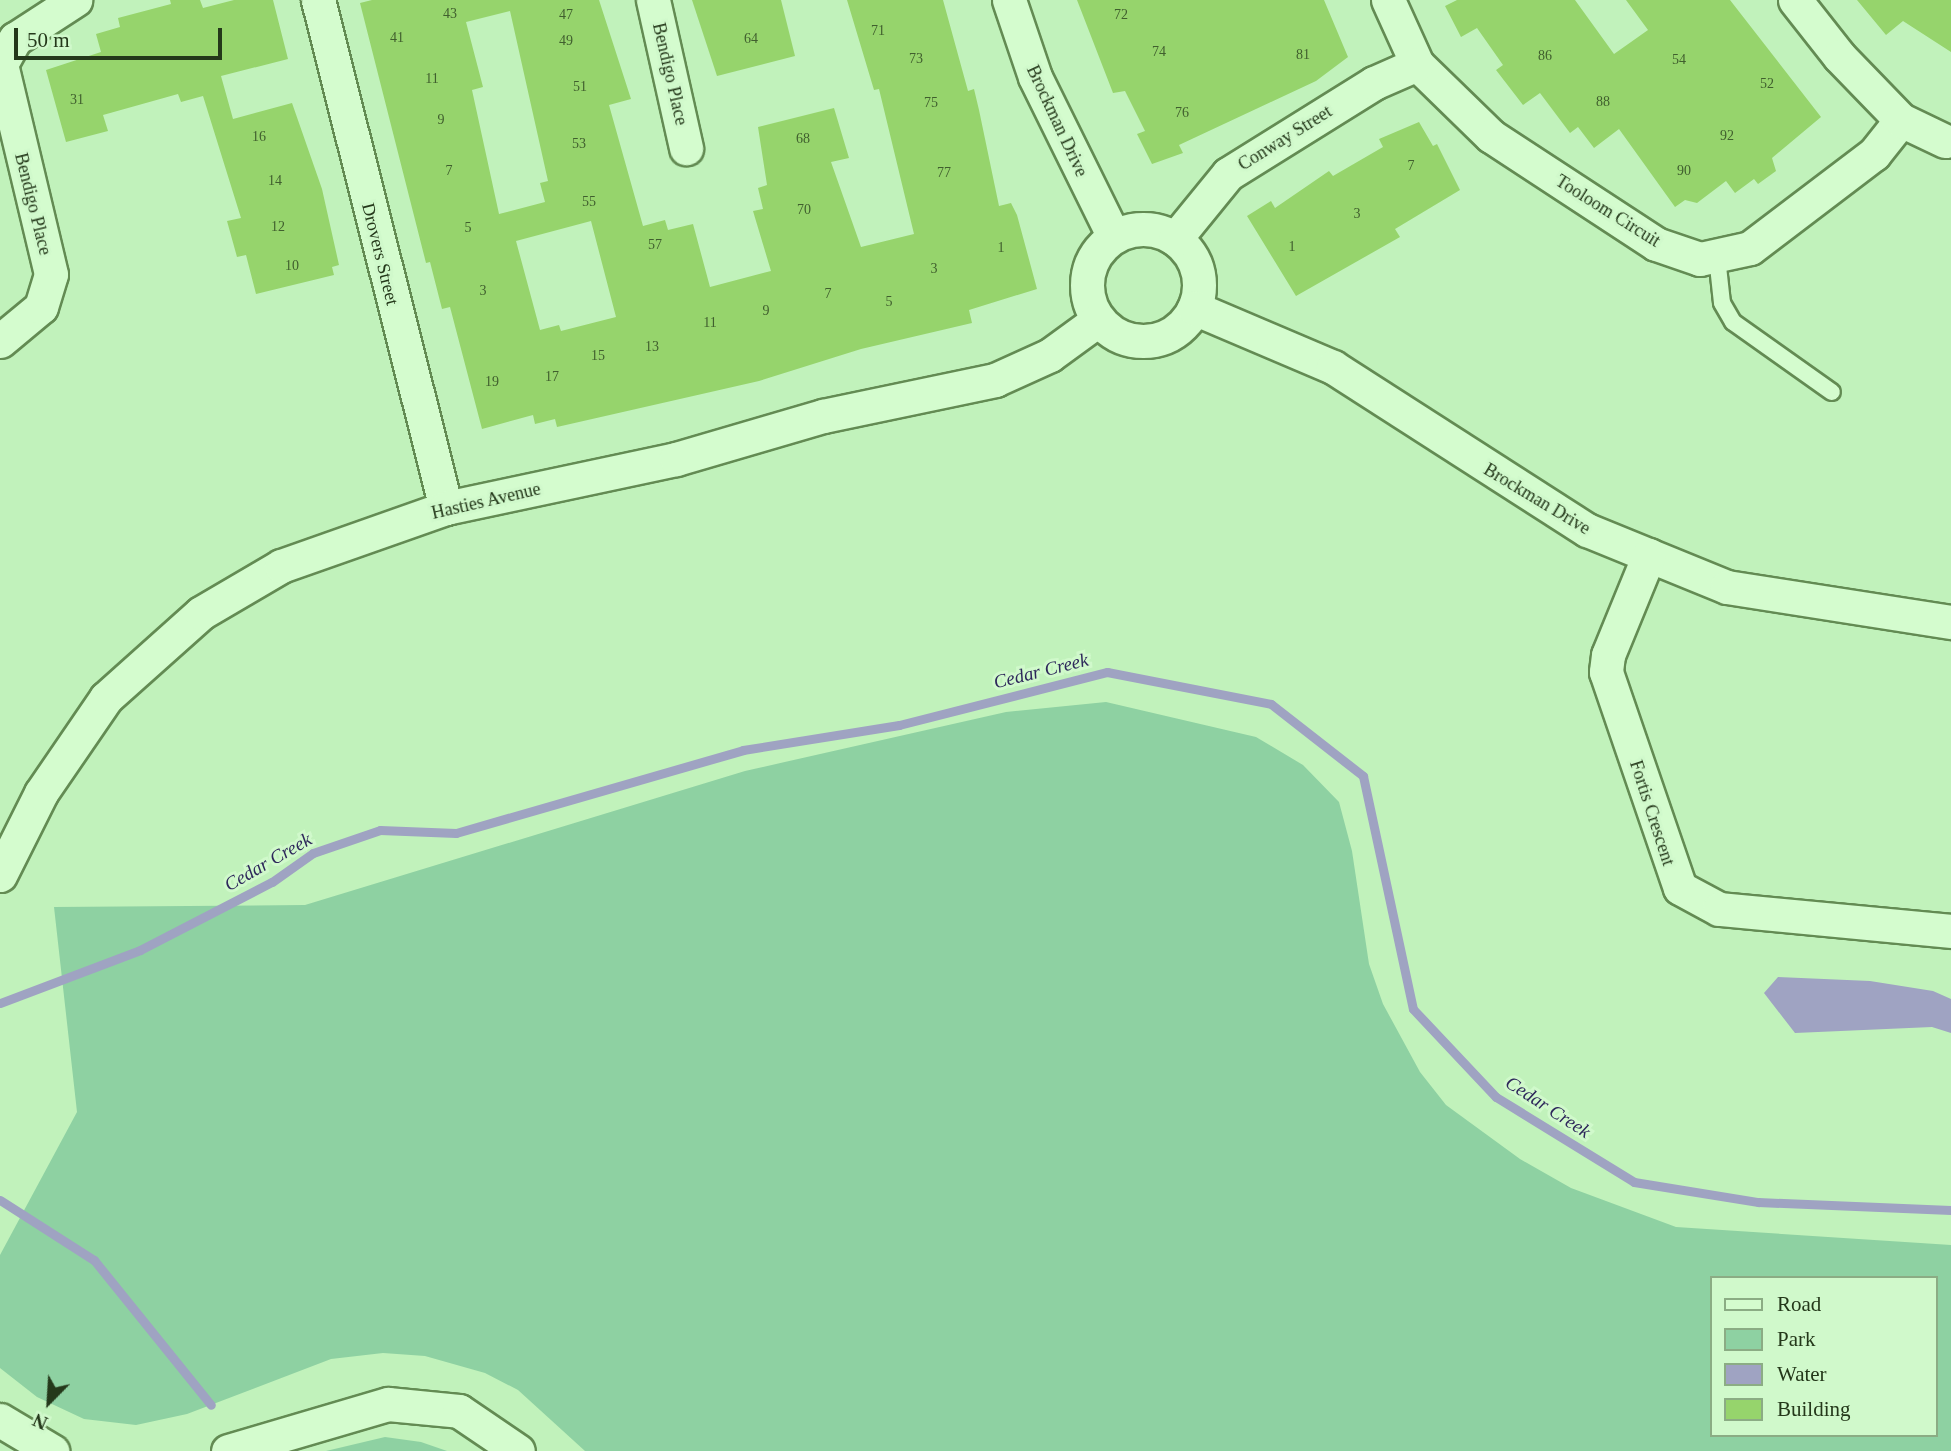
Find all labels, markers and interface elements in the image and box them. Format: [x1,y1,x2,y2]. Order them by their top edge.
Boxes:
house number: 43 [443,6,457,22]
house number: 47 [559,7,573,23]
house number: 72 [1114,7,1128,23]
scale bar [18,14,226,58]
street label: Bendigo Place [648,21,692,127]
house number: 71 [871,23,885,39]
text: 50 m [27,28,70,52]
house number: 41 [390,30,404,46]
house number: 64 [744,31,758,47]
house number: 49 [559,33,573,49]
house number: 74 [1152,44,1166,60]
house number: 81 [1296,47,1310,63]
house number: 86 [1538,48,1552,64]
house number: 73 [909,51,923,67]
house number: 54 [1672,52,1686,68]
street label: Brockman Drive [1022,62,1092,180]
house number: 11 [425,71,439,87]
house number: 52 [1760,76,1774,92]
house number: 51 [573,79,587,95]
house number: 31 [70,92,84,108]
house number: 88 [1596,94,1610,110]
house number: 75 [924,95,938,111]
street label: Conway Street [1234,101,1336,175]
house number: 76 [1175,105,1189,121]
house number: 9 [438,112,444,128]
house number: 92 [1720,128,1734,144]
house number: 16 [252,129,266,145]
house number: 68 [796,131,810,147]
house number: 53 [572,136,586,152]
street label: Bendigo Place [10,151,56,257]
house number: 7 [1408,158,1414,174]
house number: 7 [446,163,452,179]
house number: 90 [1677,163,1691,179]
house number: 77 [937,165,951,181]
street label: Tooloom Circuit [1552,170,1664,252]
house number: 14 [268,173,282,189]
house number: 55 [582,194,596,210]
street label: Drovers Street [357,201,403,307]
house number: 70 [797,202,811,218]
house number: 3 [1354,206,1360,222]
house number: 12 [271,219,285,235]
house number: 5 [464,220,472,236]
house number: 57 [648,237,662,253]
house number: 1 [1288,239,1296,255]
house number: 1 [998,240,1004,256]
house number: 10 [285,258,299,274]
house number: 3 [930,261,937,277]
house number: 3 [480,283,486,299]
house number: 7 [824,286,832,302]
house number: 5 [886,294,892,310]
house number: 9 [762,303,770,319]
house number: 11 [703,315,717,331]
house number: 13 [645,339,659,355]
house number: 15 [591,348,605,364]
house number: 17 [545,369,559,385]
house number: 19 [485,374,499,390]
street label: Brockman Drive [1480,459,1594,539]
street label: Hasties Avenue [429,478,543,524]
water label: Cedar Creek [991,648,1091,694]
street label: Fortis Crescent [1625,758,1679,868]
water label: Cedar Creek [220,828,316,896]
water label: Cedar Creek [1501,1071,1595,1143]
legend [1710,1276,1937,1437]
text: Road [1777,1292,1821,1316]
text: Park [1777,1327,1816,1351]
text: Water [1777,1362,1827,1386]
north arrow [14,1367,84,1437]
text: Building [1777,1397,1851,1421]
text: N [30,1409,51,1434]

